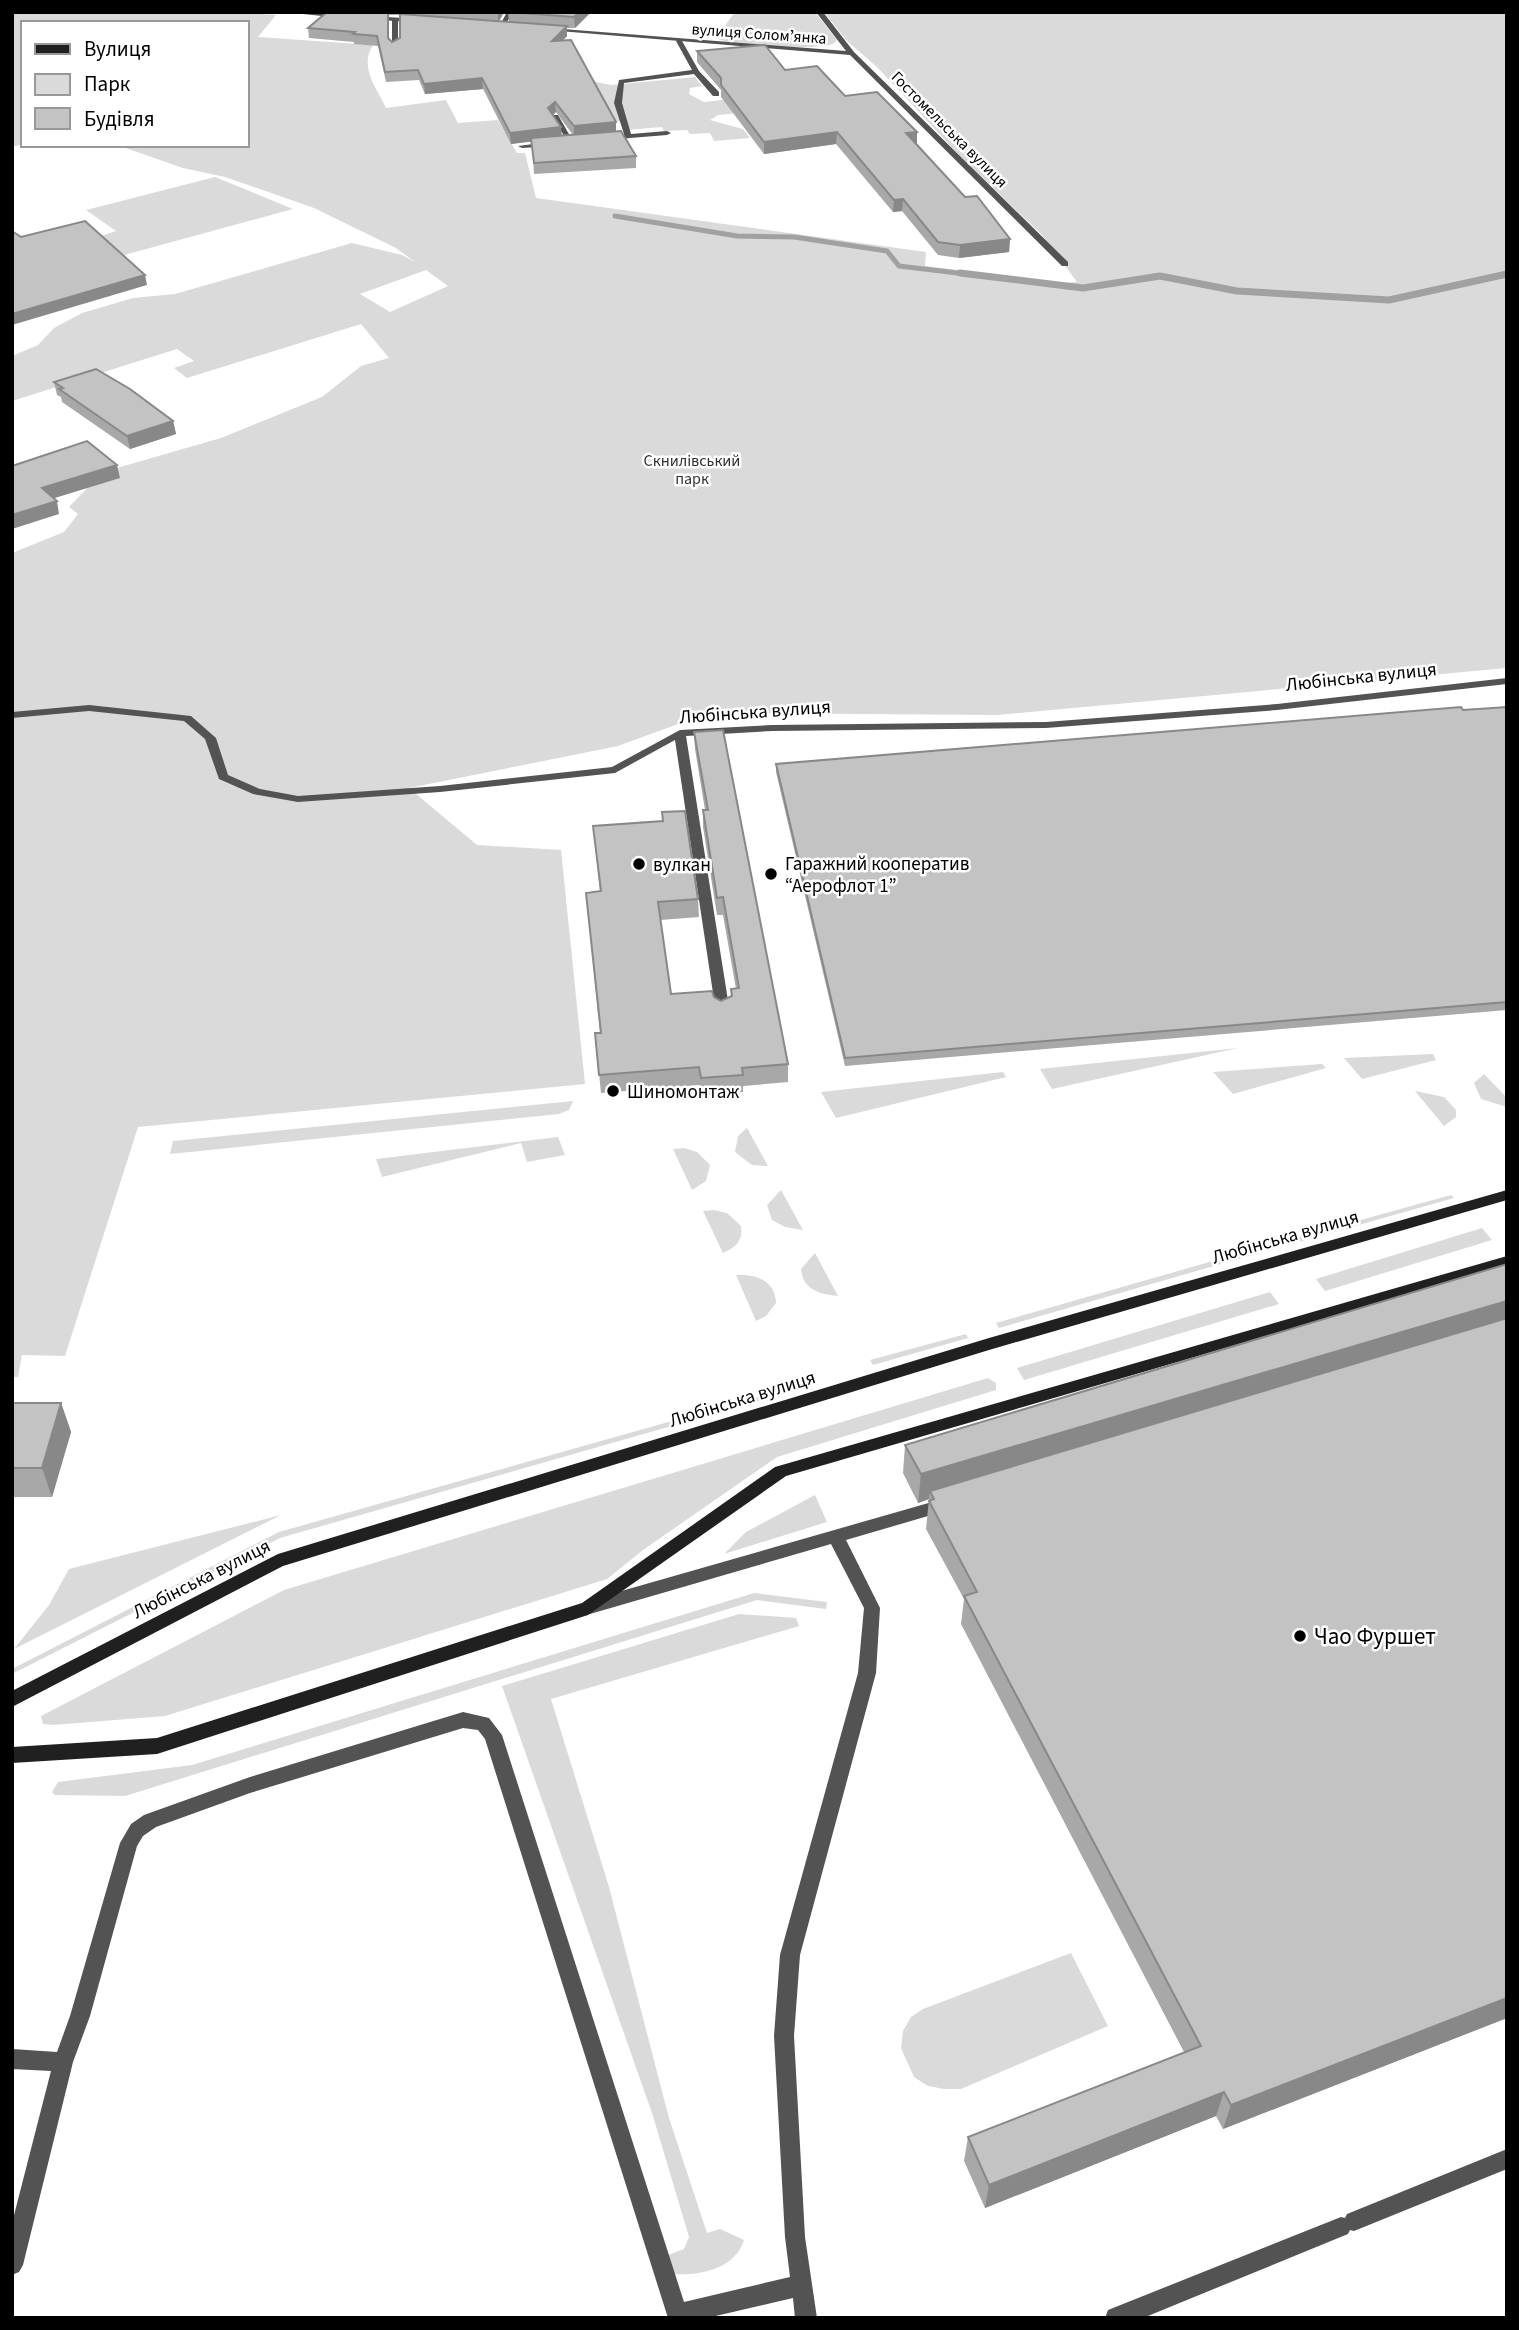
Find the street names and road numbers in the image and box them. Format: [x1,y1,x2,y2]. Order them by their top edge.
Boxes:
street label: вулиця Соломʼянка [691,18,827,50]
street label: Гостомельська вулиця [886,67,1012,193]
street label: Любінська вулиця [1284,656,1438,699]
street label: Любінська вулиця [678,694,832,731]
street label: Любінська вулиця [1209,1204,1362,1271]
street label: Любінська вулиця [666,1364,819,1435]
street label: Любінська вулиця [128,1533,275,1626]

